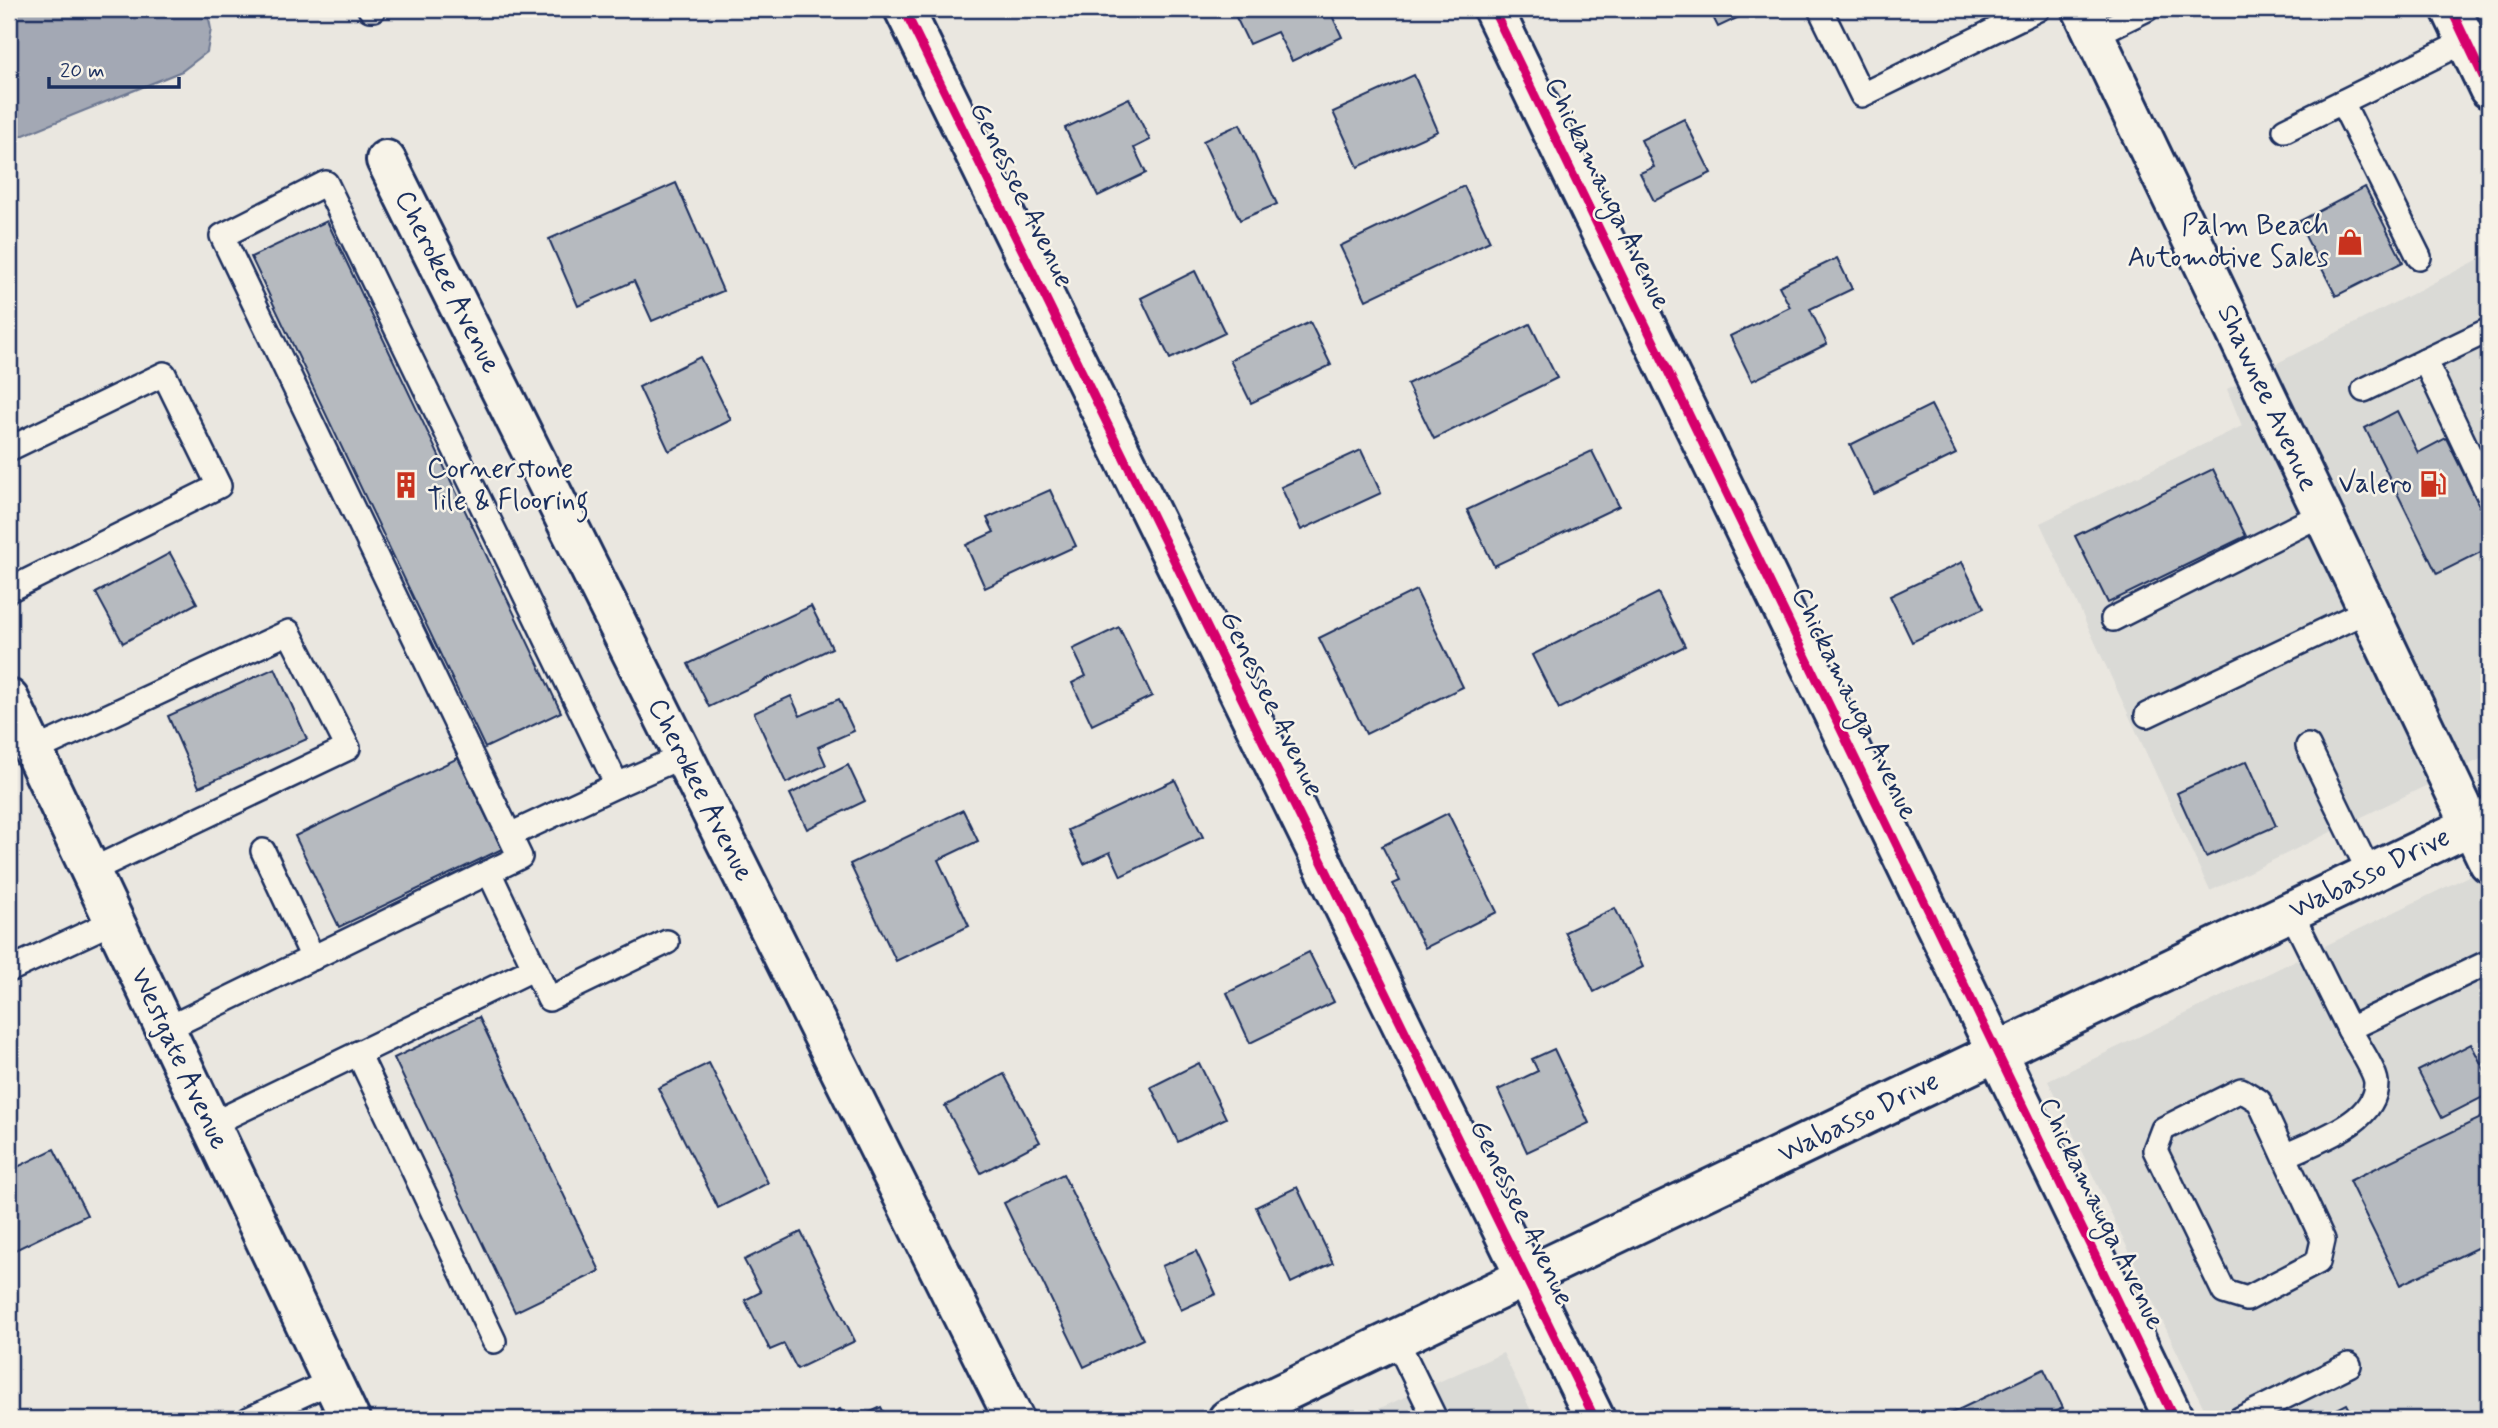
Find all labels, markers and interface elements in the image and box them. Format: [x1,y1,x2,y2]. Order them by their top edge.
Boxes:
scale bar [49,46,178,90]
text: 20 m [60,57,105,85]
street label: Chickamauga Avenue [1533,71,1679,317]
street label: Genessee Avenue [960,96,1082,294]
street label: Cherokee Avenue [385,184,509,380]
place label: Palm Beach Automotive Sales [2128,208,2329,277]
shop icon: Palm Beach Automotive Sales [2335,227,2365,257]
street label: Shawnee Avenue [2208,299,2326,497]
place label: Cornerstone Tile & Flooring [427,451,589,523]
place label: Valero [2338,466,2412,503]
fuel station icon: Valero [2418,469,2448,499]
building icon: Cornerstone Tile & Flooring [391,470,421,500]
street label: Chickamauga Avenue [1780,581,1926,827]
street label: Genessee Avenue [1210,605,1332,803]
street label: Cherokee Avenue [638,692,762,888]
street label: Wabasso Drive [2283,819,2457,929]
street label: Westgate Avenue [121,962,237,1156]
street label: Wabasso Drive [1772,1063,1946,1173]
street label: Chickamauga Avenue [2027,1091,2173,1337]
street label: Genessee Avenue [1460,1114,1582,1312]

